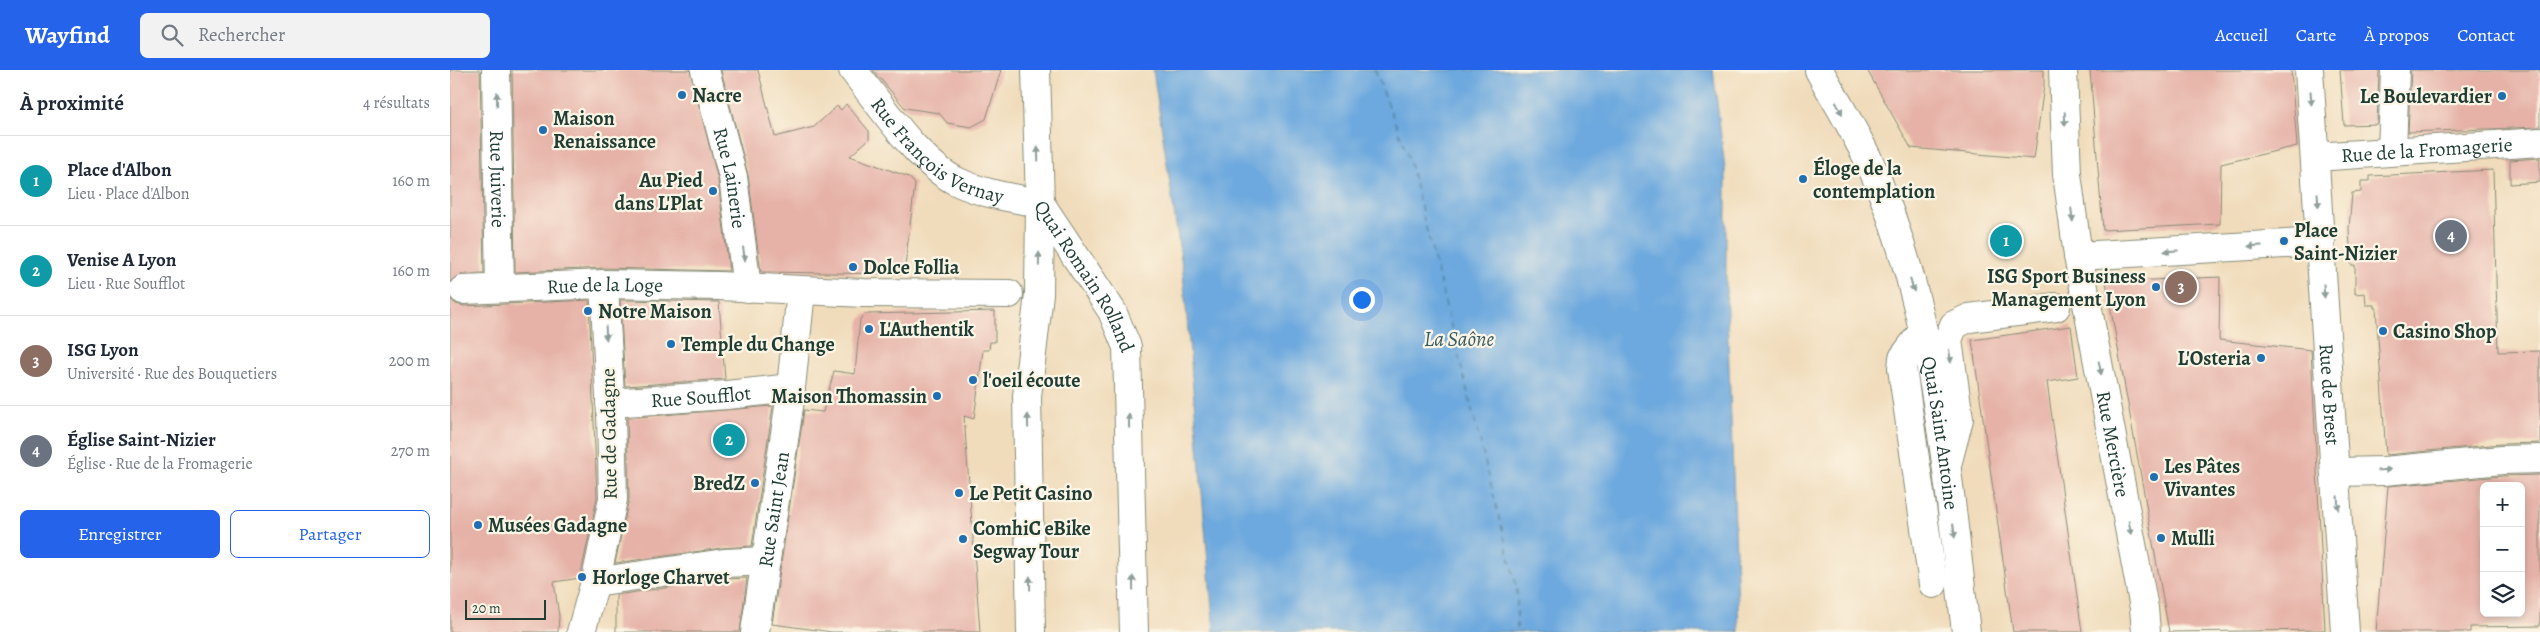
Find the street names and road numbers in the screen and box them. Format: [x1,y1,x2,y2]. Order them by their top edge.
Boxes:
street label: Rue François Vernay [865,92,1007,210]
street label: Rue Lainerie [707,124,753,230]
street label: Rue Juiverie [484,130,512,228]
street label: Rue de la Fromagerie [2340,130,2513,169]
street label: Quai Romain Rolland [1028,195,1141,356]
street label: Rue de la Loge [546,270,663,300]
street label: Rue de Brest [2313,343,2347,446]
street label: Quai Saint Antoine [1915,354,1965,511]
street label: Rue de Gadagne [594,368,624,500]
street label: Rue Soufflot [650,379,753,414]
street label: Rue Mercière [2090,388,2136,499]
street label: Rue Saint Jean [751,449,796,569]

